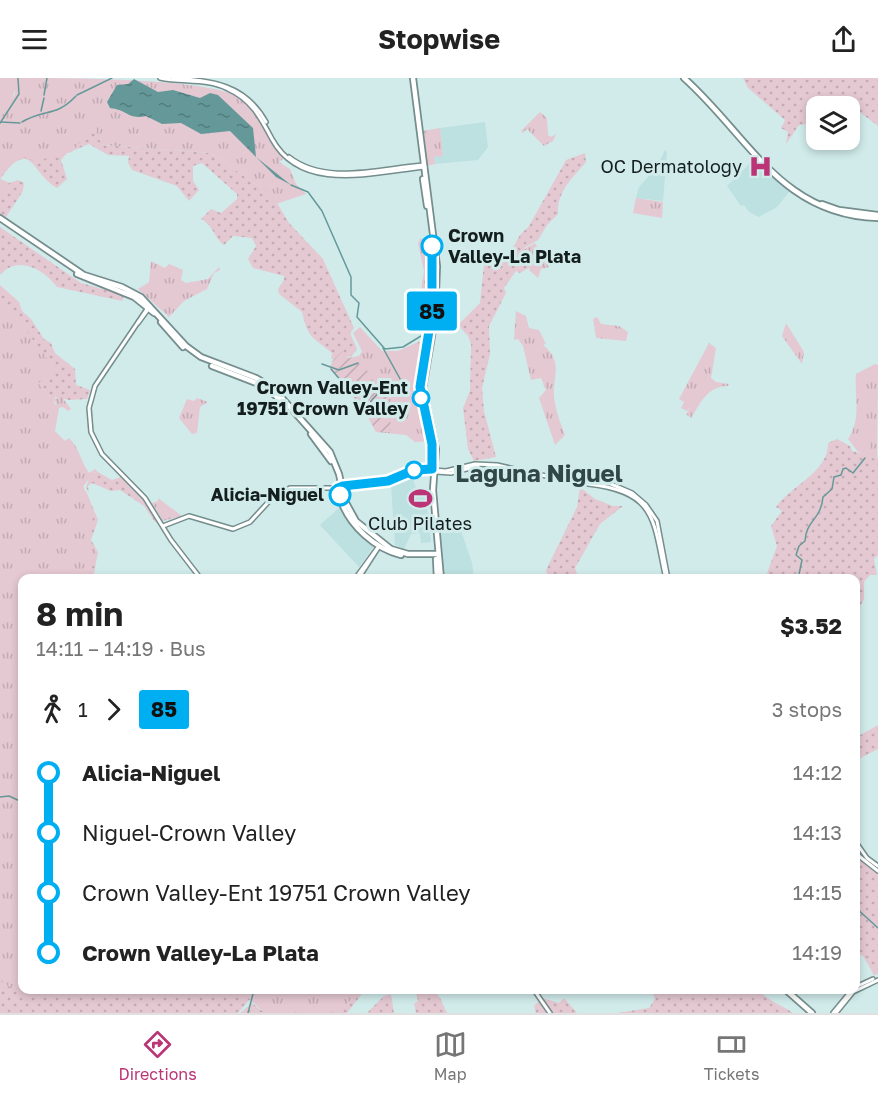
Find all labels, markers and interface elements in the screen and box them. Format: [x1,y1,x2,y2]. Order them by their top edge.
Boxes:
icon: menu [18,23,51,56]
text: Stopwise [378,23,500,55]
icon: share [827,23,860,56]
map controls [806,96,860,150]
button: layers [806,96,860,150]
hospital icon: OC Dermatology [747,154,773,180]
place label: OC Dermatology [600,155,742,177]
place label: Crown Valley-La Plata [448,224,581,267]
marker: Crown Valley-La Plata [421,235,443,257]
line badge: 85 [405,292,459,330]
text: 85 [419,298,445,324]
place label: Crown Valley-Ent 19751 Crown Valley [237,376,408,419]
marker: Crown Valley-Ent 19751 Crown Valley [412,389,430,407]
district label: Laguna Niguel [455,458,623,487]
unlabelled marker [405,461,423,479]
place label: Alicia-Niguel [211,483,324,505]
marker: Alicia-Niguel [329,484,351,506]
sports icon: Club Pilates [407,485,433,511]
place label: Club Pilates [368,512,472,534]
text: 8 min [36,594,123,633]
text: $3.52 [780,612,842,639]
text: 14:11 – 14:19 · Bus [36,636,206,660]
icon: walk [36,693,69,726]
icon: forward [97,693,130,726]
text: 85 [151,696,177,722]
text: 1 [78,697,88,721]
text: 3 stops [772,697,842,721]
text: Alicia-Niguel [82,759,220,786]
text: 14:12 [793,760,842,784]
text: Niguel-Crown Valley [82,819,296,846]
text: 14:13 [793,820,842,844]
text: Crown Valley-Ent 19751 Crown Valley [82,879,471,906]
text: 14:15 [793,880,842,904]
text: Crown Valley-La Plata [82,939,319,966]
text: 14:19 [792,940,842,964]
tab: Directions [119,1028,197,1084]
tab: Map [434,1028,467,1084]
tab: Tickets [704,1028,760,1084]

